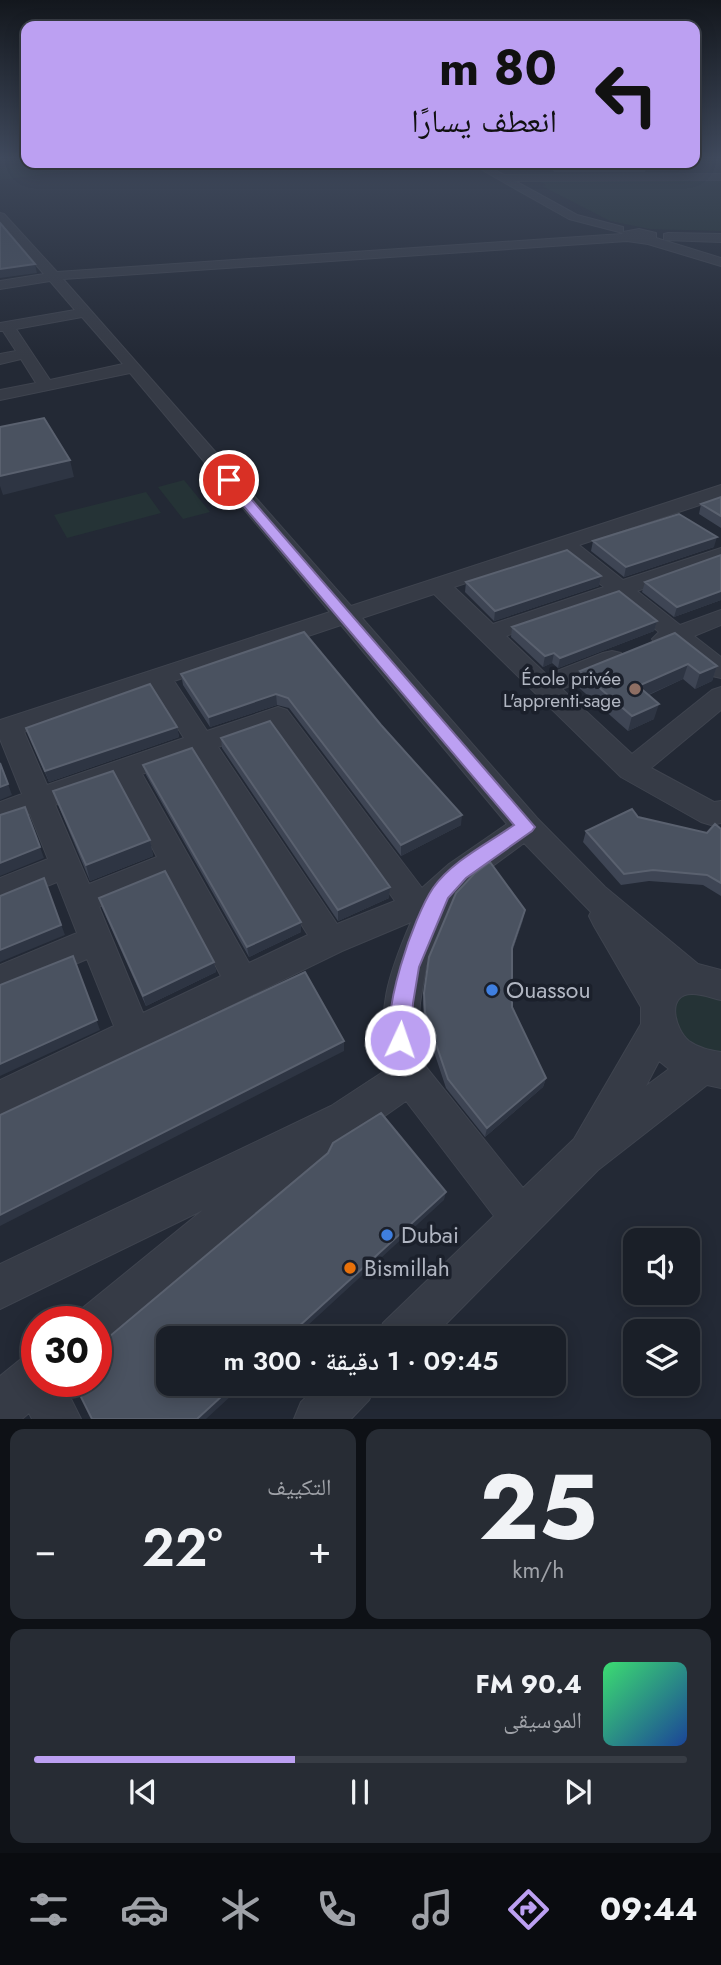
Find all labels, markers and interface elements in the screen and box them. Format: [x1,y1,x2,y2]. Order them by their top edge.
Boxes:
text: 80 m [439,33,557,103]
icon: left [581,49,672,140]
text: انعطف يسارًا [411,98,557,144]
pin [199,450,259,510]
icon: arrive [210,461,248,499]
place label: École privée L'apprenti-sage [503,665,621,714]
marker: École privée L'apprenti-sage [627,681,643,697]
place label: Ouassou [506,973,590,1007]
marker: Ouassou [484,982,500,998]
position arrow [363,1003,437,1077]
place label: Dubai [401,1218,459,1252]
marker: Dubai [379,1227,395,1243]
map controls [623,1228,700,1396]
button: sound [623,1228,700,1305]
place label: Bismillah [364,1251,450,1285]
marker: Bismillah [342,1260,358,1276]
speed limit sign: 30 [21,1306,112,1397]
button: layers [623,1319,700,1396]
text: 09:45 · 1 دقيقة · 300 m [224,1342,498,1380]
text: 25 [479,1442,597,1573]
text: التكييف [267,1470,332,1504]
text: 22° [142,1510,223,1586]
text: − [34,1522,56,1577]
text: + [308,1522,331,1577]
text: km/h [512,1553,564,1587]
text: 90.4 FM [476,1665,582,1703]
text: الموسيقى [503,1703,582,1737]
icon: previous [124,1773,162,1811]
icon: pause [341,1773,379,1811]
icon: next [559,1773,597,1811]
icon: filters [24,1885,73,1934]
icon: car [120,1885,169,1934]
icon: climate [216,1885,265,1934]
icon: phone [312,1885,361,1934]
icon: music [408,1885,457,1934]
icon: directions [504,1885,553,1934]
text: 09:44 [600,1886,697,1932]

